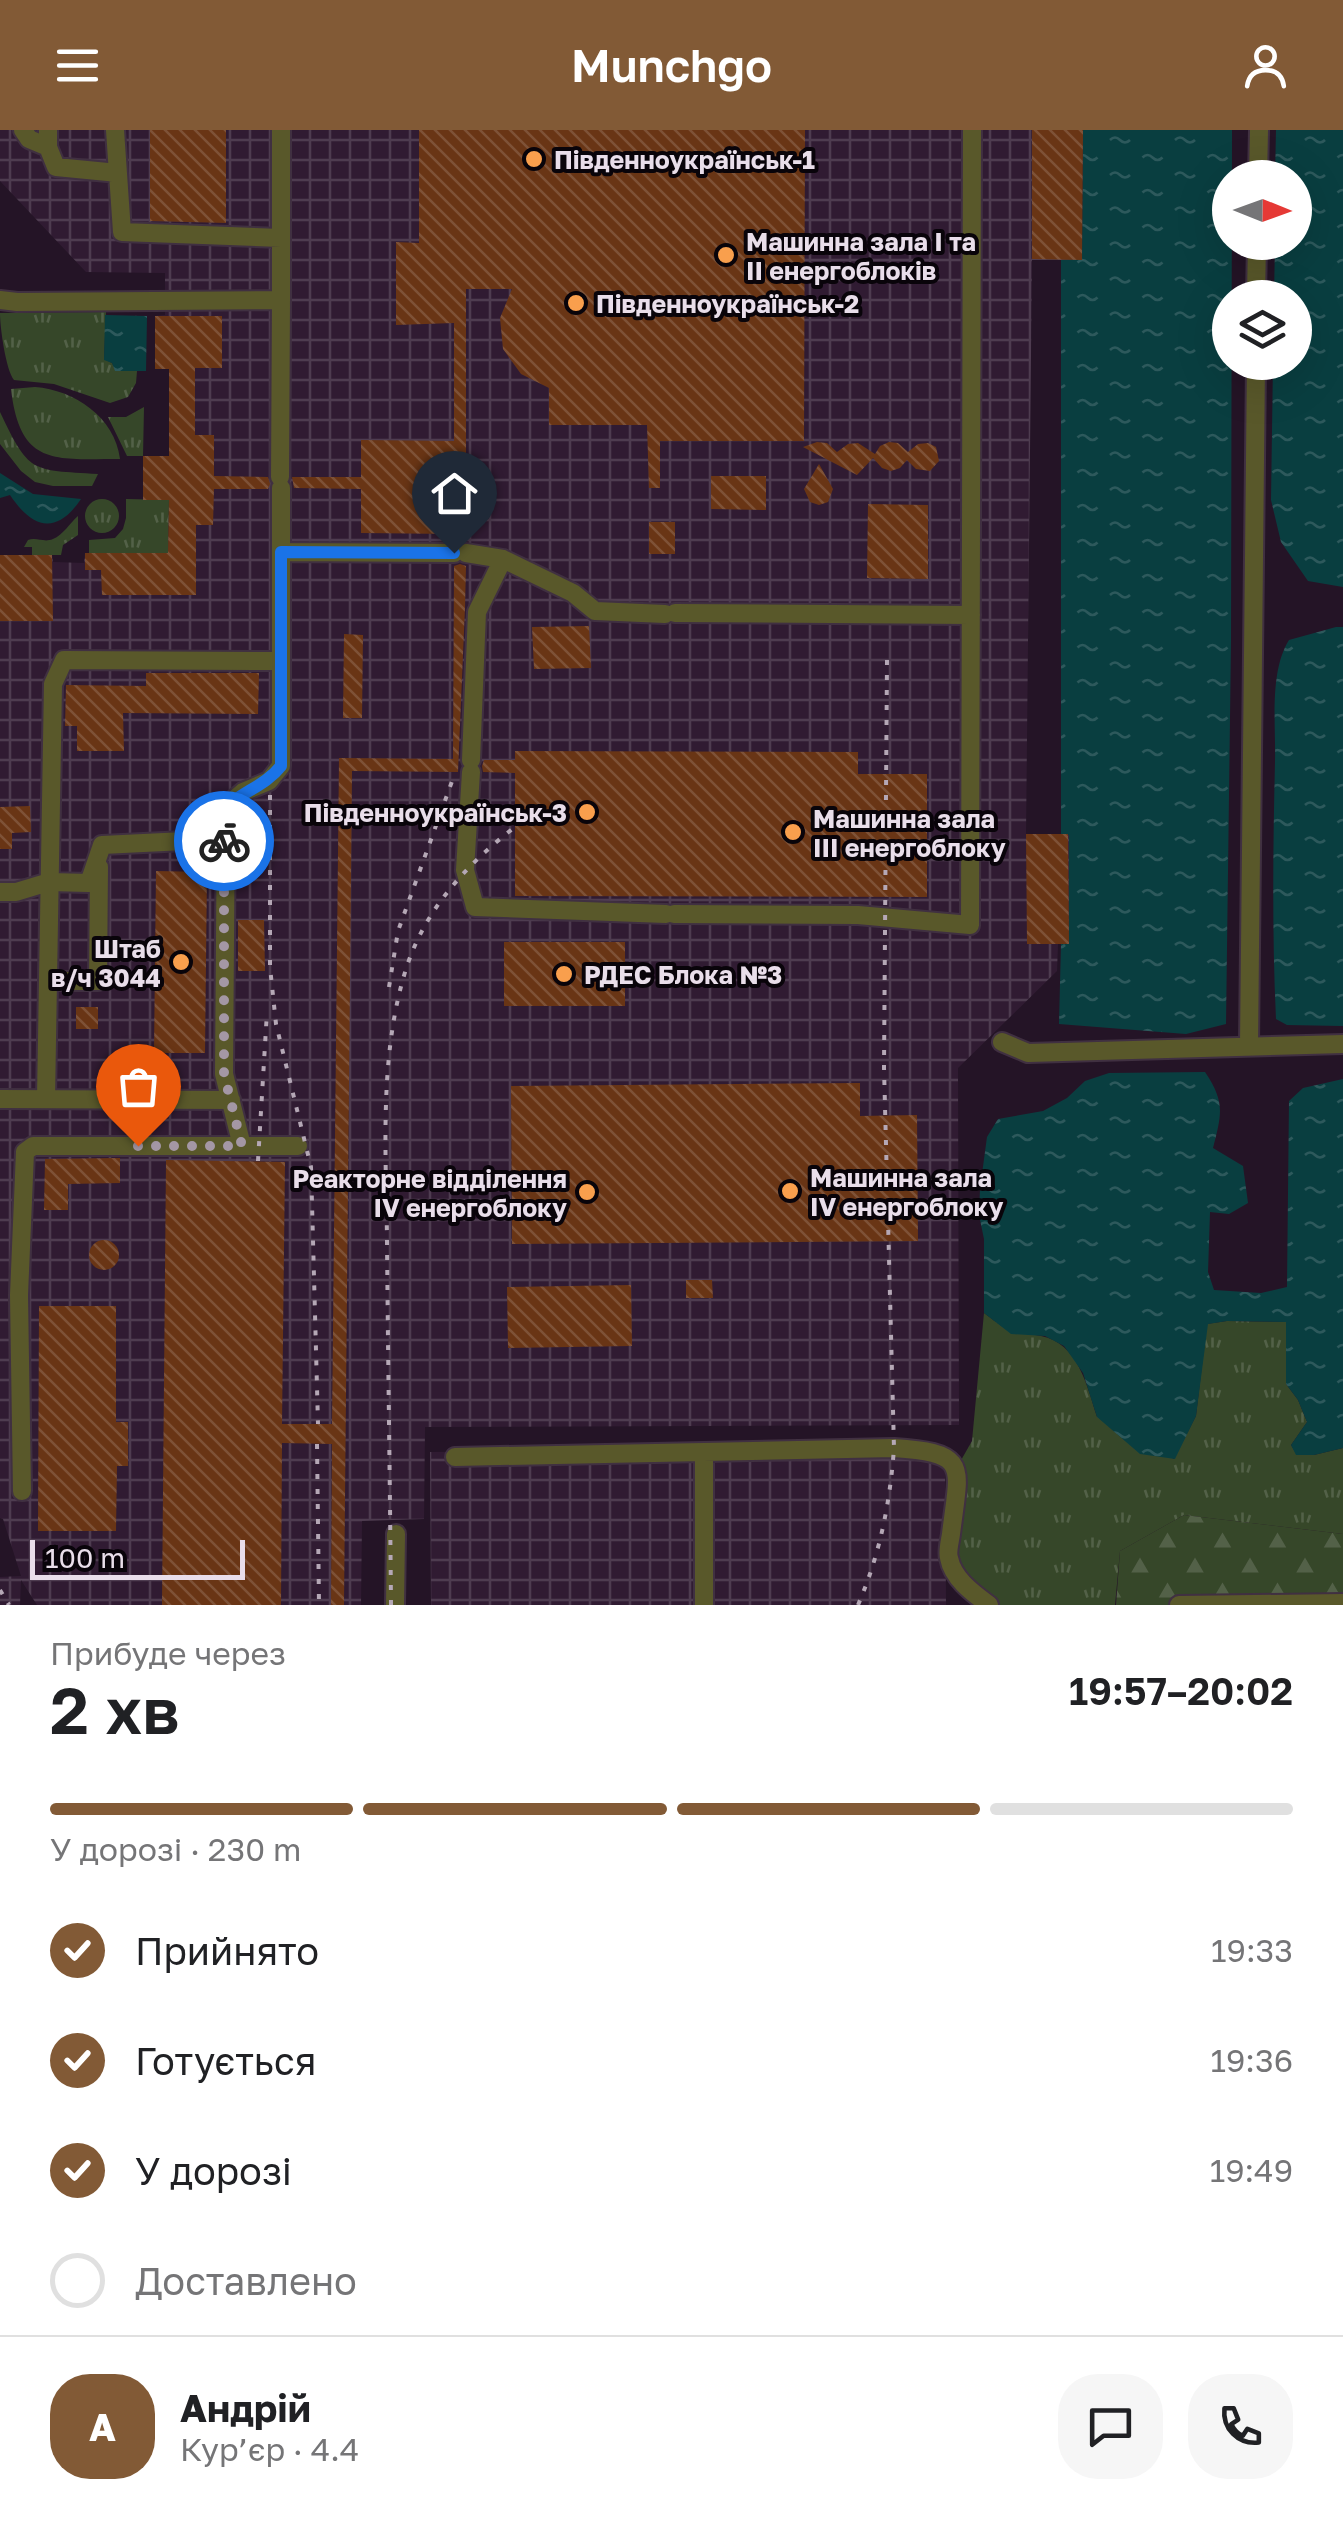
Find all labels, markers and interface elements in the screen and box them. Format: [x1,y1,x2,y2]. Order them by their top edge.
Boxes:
icon: menu [50,38,105,93]
text: Munchgo [571,38,772,92]
icon: person [1238,38,1293,93]
place label: Південноукраїнськ-1 [554,144,815,175]
marker: Південноукраїнськ-1 [523,148,545,170]
north arrow [1212,160,1312,260]
map controls [1212,160,1312,380]
place label: Машинна зала I та II енергоблоків [746,226,976,286]
marker: Машинна зала I та II енергоблоків [715,244,737,266]
button: layers [1212,280,1312,380]
place label: Південноукраїнськ-2 [596,288,859,319]
marker: Південноукраїнськ-2 [565,292,587,314]
pin [412,451,497,554]
icon: home [427,466,482,521]
courier [174,791,274,891]
place label: Південноукраїнськ-3 [304,797,567,828]
marker: Південноукраїнськ-3 [576,801,598,823]
place label: Машинна зала III енергоблоку [813,803,1006,863]
icon: bike [197,814,252,869]
marker: Машинна зала III енергоблоку [782,821,804,843]
place label: Штаб в/ч 3044 [51,933,161,993]
marker: Штаб в/ч 3044 [170,951,192,973]
place label: РДЕС Блока №3 [584,959,782,990]
marker: РДЕС Блока №3 [553,963,575,985]
pin [96,1044,181,1147]
icon: bag [111,1059,166,1114]
place label: Машинна зала IV енергоблоку [810,1162,1003,1222]
place label: Реакторне відділення IV енергоблоку [292,1163,567,1223]
marker: Машинна зала IV енергоблоку [779,1180,801,1202]
marker: Реакторне відділення IV енергоблоку [576,1181,598,1203]
scale bar [30,1535,245,1580]
text: 100 m [45,1541,125,1574]
text: Прибуде через [50,1634,286,1672]
text: 19:57–20:02 [1069,1668,1293,1713]
text: 2 хв [50,1670,180,1748]
text: У дорозі · 230 m [50,1830,301,1868]
icon: check [50,1923,105,1978]
text: Прийнято [135,1928,319,1973]
text: 19:33 [1211,1931,1293,1969]
icon: check [50,2033,105,2088]
text: Готується [135,2038,316,2083]
text: 19:36 [1210,2041,1293,2079]
icon: check [50,2143,105,2198]
text: У дорозі [135,2148,292,2193]
text: 19:49 [1210,2151,1293,2189]
text: Доставлено [135,2258,357,2303]
button: chat [1058,2374,1163,2479]
button: phone [1188,2374,1293,2479]
text: Андрій [180,2385,311,2430]
text: А [89,2404,116,2449]
text: Кур’єр · 4.4 [180,2430,359,2468]

